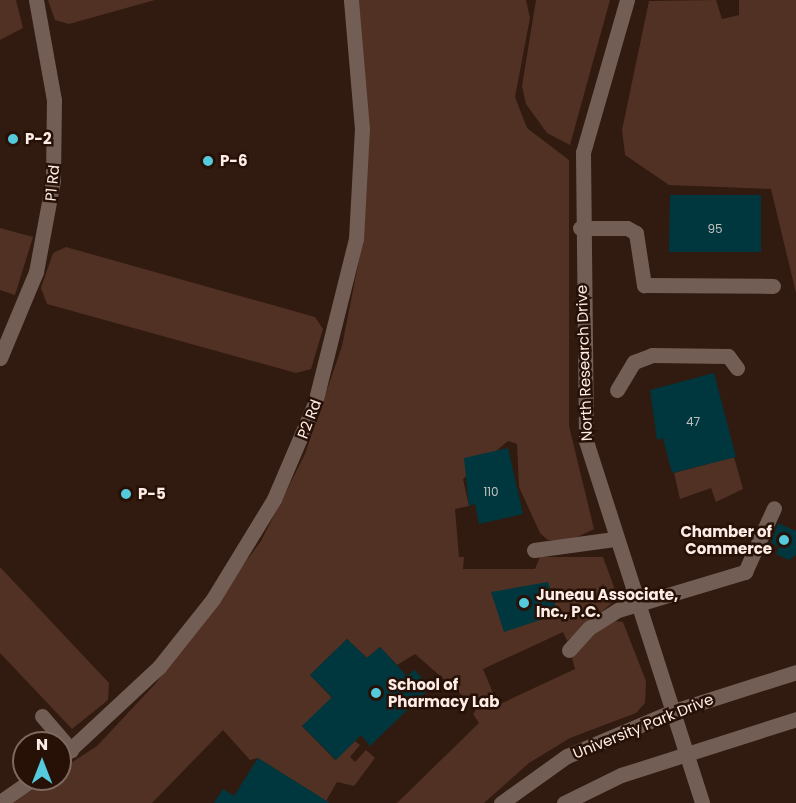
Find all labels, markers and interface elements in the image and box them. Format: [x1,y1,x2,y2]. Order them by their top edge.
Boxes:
place label: P-2 [25,130,52,148]
marker: P-2 [6,132,20,146]
place label: P-6 [220,152,248,170]
marker: P-6 [201,154,215,168]
street label: P1 Rd [41,164,63,202]
house number: 95 [707,222,723,236]
street label: North Research Drive [572,285,596,441]
street label: P2 Rd [293,397,325,441]
house number: 47 [686,415,700,429]
place label: P-5 [138,485,166,503]
house number: 110 [483,485,499,499]
marker: P-5 [119,487,133,501]
place label: Chamber of Commerce [680,522,772,557]
marker: Chamber of Commerce [777,533,791,547]
place label: Juneau Associate, Inc., P.C. [536,585,678,620]
marker: Juneau Associate, Inc., P.C. [517,596,531,610]
place label: School of Pharmacy Lab [388,675,499,710]
marker: School of Pharmacy Lab [369,686,383,700]
street label: University Park Drive [570,690,716,762]
north arrow [12,731,72,791]
text: N [36,733,48,756]

